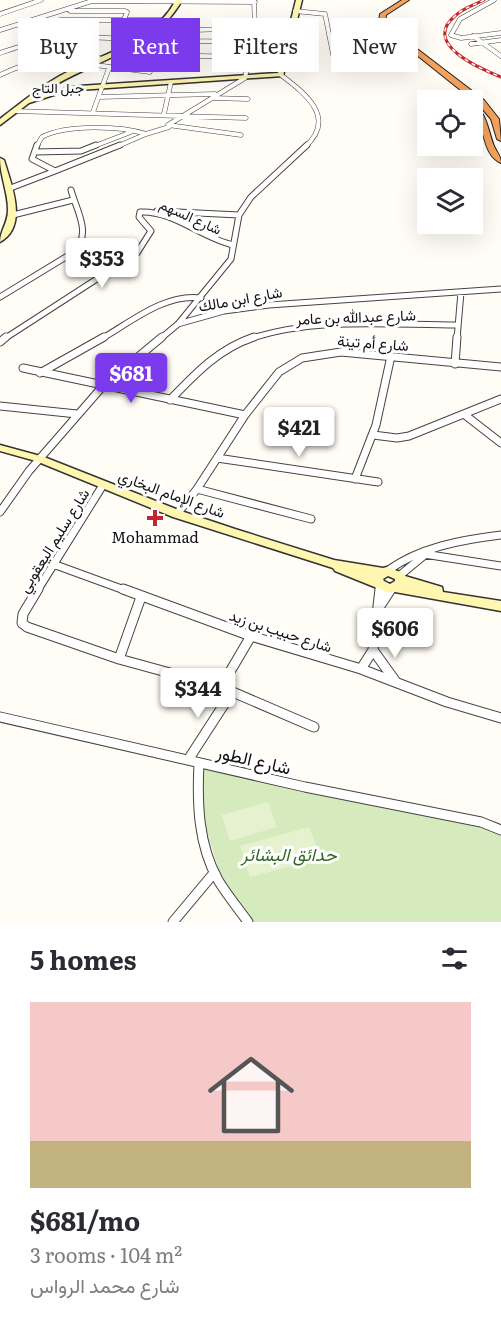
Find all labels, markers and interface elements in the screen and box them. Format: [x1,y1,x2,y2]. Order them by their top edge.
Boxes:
chip: Buy [18,18,99,72]
chip: Rent [111,18,200,72]
chip: Filters [212,18,319,72]
chip: New [331,18,418,72]
district label: جبل التاج [32,77,84,99]
map controls [417,90,483,234]
button: locate [417,90,483,156]
button: layers [417,168,483,234]
street label: شارع السهم [156,193,225,240]
pin: $353 [66,238,138,289]
text: $353 [80,242,124,272]
street label: شارع ابن مالك [196,279,284,318]
street label: شارع عبدالله بن عامر [295,302,416,331]
street label: شارع أم تينة [336,328,410,357]
pin: $681 [95,353,167,404]
text: $681 [109,357,153,387]
pin: $421 [263,407,335,458]
text: $421 [278,411,320,441]
street label: شارع الإمام البخاري [114,463,229,526]
street label: شارع سليم اليعقوبي [12,483,97,598]
marker: Mohammad [148,511,162,525]
place label: Mohammad [111,525,199,548]
street label: شارع حبيب بن زيد [226,603,336,658]
pin: $606 [359,608,431,659]
text: $606 [371,612,419,642]
pin: $344 [162,668,234,719]
text: $344 [174,672,222,702]
street label: شارع الطور [213,737,294,781]
park label: حدائق البشائر [240,840,337,867]
text: 5 homes [30,939,136,978]
icon: filters [438,942,471,975]
icon: home [197,1041,305,1149]
text: $681/mo [30,1200,140,1239]
text: 3 rooms · 104 m² [30,1239,182,1269]
text: شارع محمد الرواس [30,1269,180,1299]

